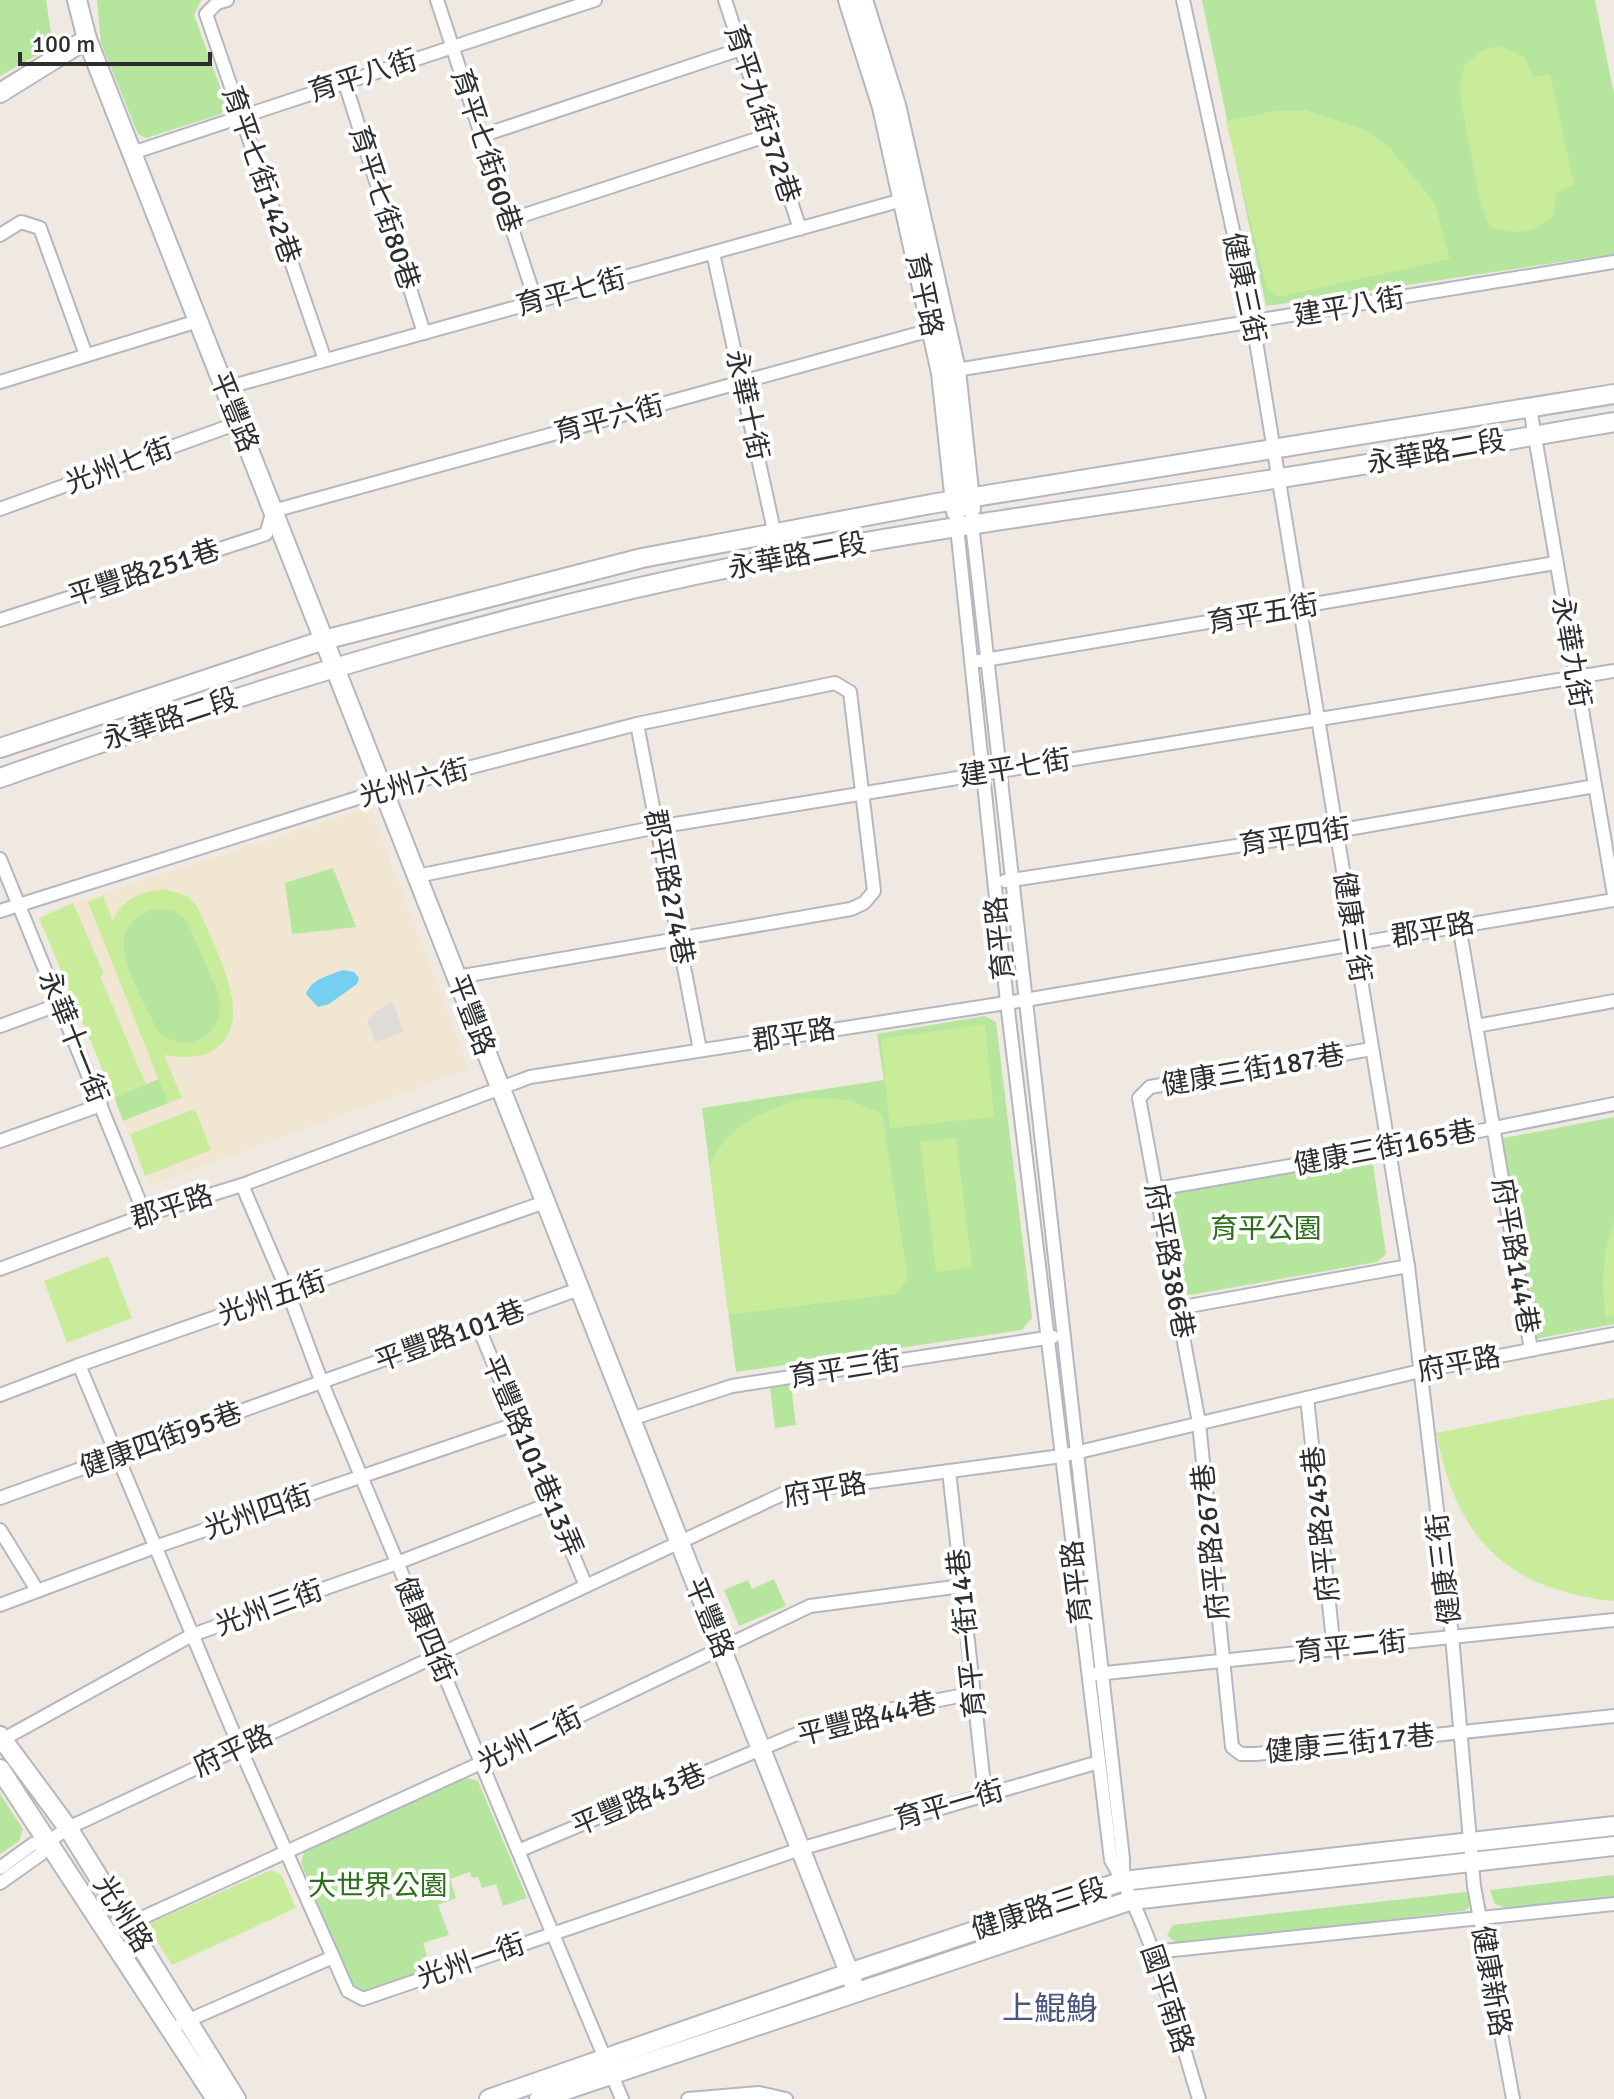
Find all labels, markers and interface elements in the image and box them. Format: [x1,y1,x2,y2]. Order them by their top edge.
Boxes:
scale bar [20,16,210,66]
street label: 育平九街372巷 [717,21,807,207]
text: 100 m [32,29,95,59]
street label: 育平八街 [304,43,422,109]
street label: 育平七街60巷 [444,65,528,237]
street label: 育平七街142巷 [215,82,307,268]
street label: 育平七街80巷 [342,122,426,294]
street label: 健康三街 [1216,230,1272,346]
street label: 育平路 [899,250,949,340]
street label: 育平七街 [513,261,629,323]
street label: 建平八街 [1291,281,1407,333]
street label: 永華十街 [719,347,775,463]
street label: 平豐路 [203,367,265,457]
street label: 育平六街 [551,388,667,450]
street label: 永華路二段 [1364,423,1508,481]
street label: 光州七街 [61,431,177,501]
street label: 永華路二段 [725,526,869,586]
street label: 平豐路251巷 [64,533,224,613]
street label: 育平五街 [1205,588,1321,640]
street label: 永華九街 [1545,594,1597,710]
street label: 永華路二段 [98,681,242,757]
street label: 建平七街 [957,742,1073,794]
street label: 光州六街 [356,752,472,814]
street label: 郡平路274巷 [637,807,701,967]
street label: 育平四街 [1237,811,1353,863]
street label: 健康三街 [1326,869,1378,985]
street label: 育平路 [979,894,1021,982]
street label: 郡平路 [1389,906,1477,954]
street label: 永華十一街 [31,966,115,1108]
street label: 平豐路 [440,970,502,1060]
street label: 郡平路 [750,1012,838,1058]
street label: 健康三街187巷 [1159,1037,1347,1103]
street label: 健康三街165巷 [1291,1114,1479,1182]
street label: 府平路144巷 [1485,1176,1545,1336]
street label: 郡平路 [127,1178,217,1236]
street label: 府平路386巷 [1137,1181,1201,1341]
park label: 育平公園 [1210,1212,1322,1246]
street label: 光州五街 [214,1264,330,1332]
street label: 平豐路101巷 [370,1293,530,1379]
street label: 府平路 [1415,1339,1503,1389]
street label: 育平三街 [787,1343,903,1395]
street label: 平豐路101巷13弄 [474,1350,590,1562]
street label: 健康四街95巷 [75,1395,247,1485]
street label: 府平路245巷 [1296,1444,1346,1604]
street label: 府平路267巷 [1186,1462,1236,1622]
street label: 府平路 [781,1466,869,1514]
street label: 光州四街 [200,1478,316,1546]
street label: 健康三街 [1420,1511,1468,1627]
street label: 育平路 [1055,1538,1099,1626]
street label: 育平一街14巷 [941,1547,993,1719]
street label: 健康四街 [387,1572,463,1688]
street label: 光州三街 [211,1573,327,1643]
street label: 平豐路 [678,1573,740,1663]
street label: 育平二街 [1294,1624,1408,1670]
street label: 平豐路44巷 [794,1685,940,1753]
street label: 光州二街 [472,1700,588,1780]
street label: 府平路 [188,1718,278,1784]
street label: 健康三街17巷 [1264,1718,1436,1770]
street label: 平豐路43巷 [567,1757,711,1843]
street label: 育平一街 [890,1773,1008,1837]
street label: 光州路 [86,1869,160,1959]
park label: 大世界公園 [308,1869,448,1903]
street label: 健康路三段 [967,1871,1111,1947]
street label: 健康新路 [1465,1923,1517,2039]
street label: 光州一街 [413,1927,529,1995]
street label: 國平南路 [1134,1940,1200,2058]
district label: 上鯤鯓 [1002,1989,1098,2028]

